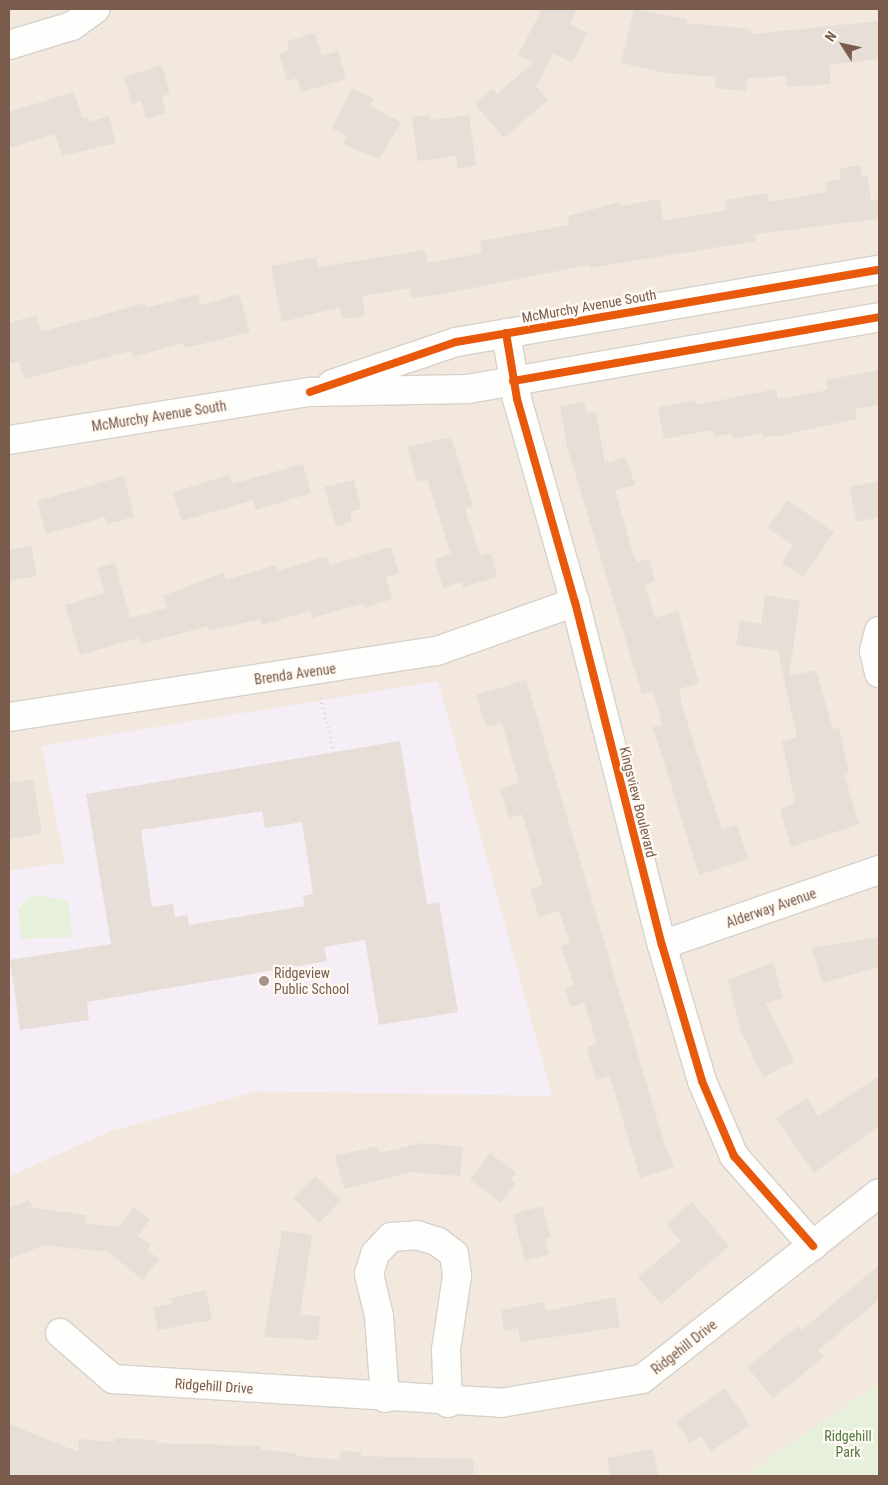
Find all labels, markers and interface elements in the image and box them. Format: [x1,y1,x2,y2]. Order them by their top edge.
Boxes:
north arrow [818,20,868,70]
text: N [822,28,840,45]
street label: McMurchy Avenue South [520,286,658,326]
street label: McMurchy Avenue South [90,397,228,435]
street label: Brenda Avenue [253,660,337,688]
street label: Kingsview Boulevard [616,745,660,859]
street label: Alderway Avenue [724,885,818,931]
place label: Ridgeview Public School [274,965,349,998]
marker: Ridgeview Public School [258,975,270,987]
street label: Ridgehill Drive [648,1316,720,1378]
street label: Ridgehill Drive [174,1375,254,1397]
park label: Ridgehill Park [824,1428,872,1460]

